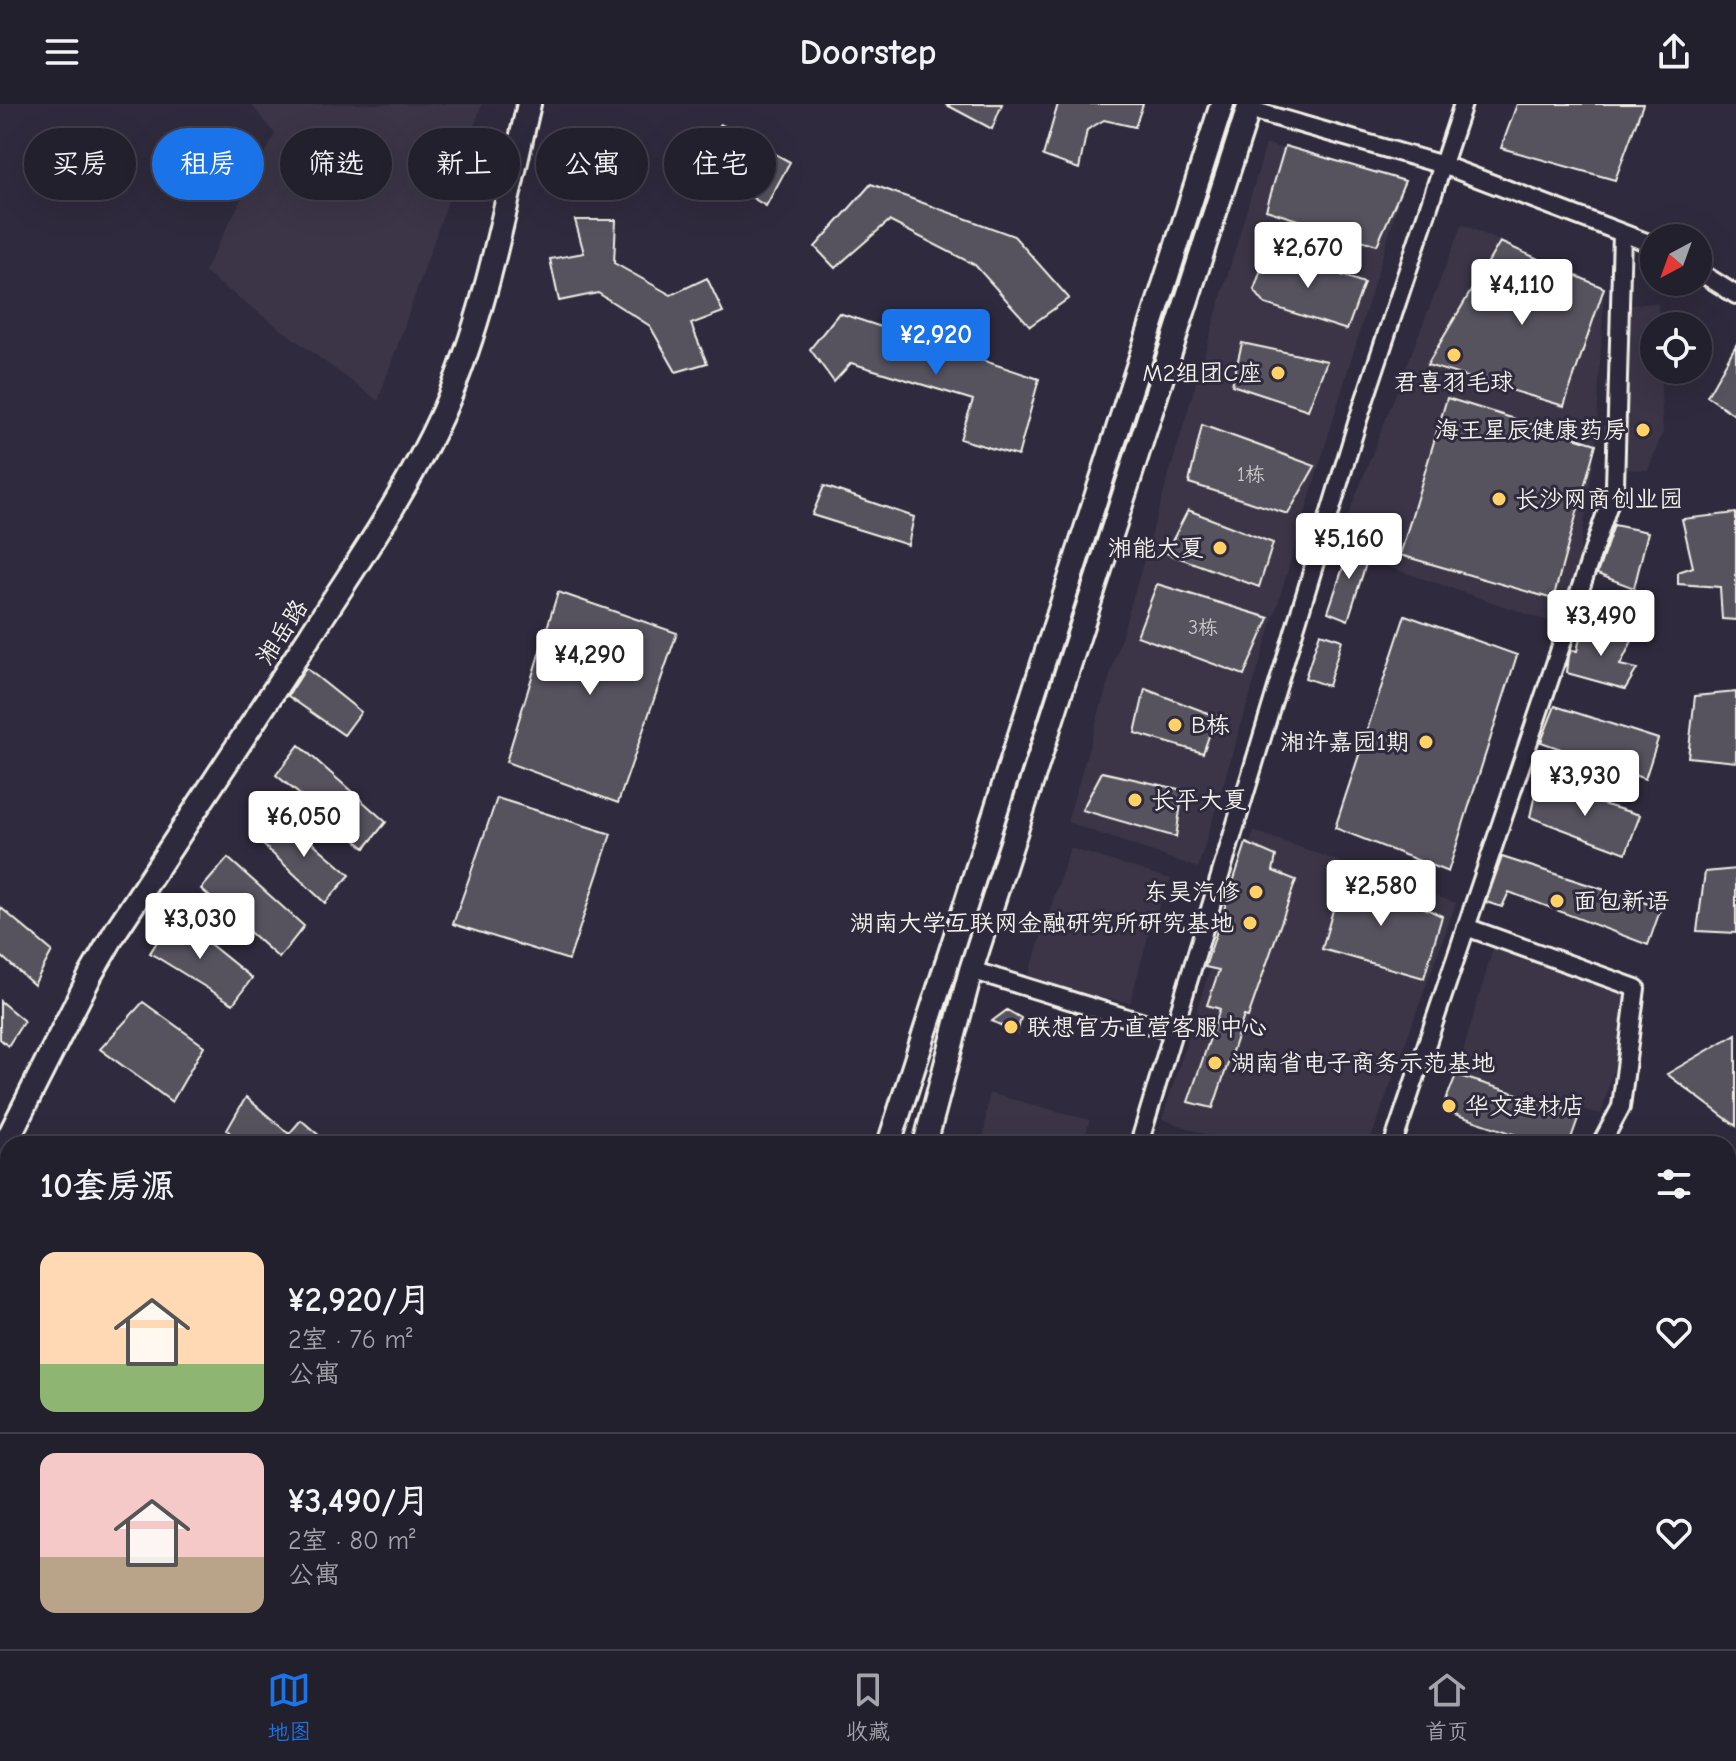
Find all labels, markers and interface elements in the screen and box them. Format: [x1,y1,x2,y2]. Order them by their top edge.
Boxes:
icon: menu [40,30,84,74]
icon: share [1652,30,1696,74]
text: Doorstep [800,32,936,73]
chip: 买房 [24,128,136,200]
chip: 租房 [152,128,264,200]
chip: 筛选 [280,128,392,200]
chip: 新上 [408,128,520,200]
chip: 公寓 [536,128,648,200]
chip: 住宅 [664,128,776,200]
pin: ¥2,670 [1243,222,1373,290]
north arrow [1640,224,1712,296]
map controls [1640,224,1712,384]
text: ¥2,670 [1273,233,1343,263]
pin: ¥4,110 [1457,259,1587,327]
text: ¥4,110 [1489,270,1555,300]
pin: ¥2,920 [871,309,1001,377]
button: locate [1640,312,1712,384]
text: ¥2,920 [900,320,972,350]
marker: 君喜羽毛球 [1445,346,1463,364]
place label: M2组团C座 [1143,359,1262,387]
marker: M2组团C座 [1269,364,1287,382]
place label: 君喜羽毛球 [1394,368,1514,396]
place label: 海王星辰健康药房 [1435,416,1627,444]
marker: 海王星辰健康药房 [1634,421,1652,439]
house number: 1栋 [1237,463,1265,486]
place label: 长沙网商创业园 [1515,485,1683,513]
marker: 长沙网商创业园 [1490,490,1508,508]
pin: ¥5,160 [1284,513,1414,581]
text: ¥5,160 [1314,524,1384,554]
place label: 湘能大夏 [1108,534,1204,562]
marker: 湘能大夏 [1211,539,1229,557]
pin: ¥3,490 [1536,590,1666,658]
street label: 湘岳路 [251,594,313,670]
text: ¥3,490 [1565,601,1637,631]
house number: 3栋 [1188,616,1218,639]
pin: ¥4,290 [525,629,655,697]
text: ¥4,290 [554,640,626,670]
place label: B栋 [1191,711,1230,739]
marker: B栋 [1166,716,1184,734]
place label: 湘许嘉园1期 [1280,728,1410,756]
marker: 湘许嘉园1期 [1417,733,1435,751]
pin: ¥3,930 [1520,750,1650,818]
text: ¥3,930 [1549,761,1621,791]
place label: 长平大夏 [1151,786,1247,814]
pin: ¥6,050 [239,791,369,859]
marker: 长平大夏 [1126,791,1144,809]
text: ¥6,050 [267,802,341,832]
pin: ¥2,580 [1316,860,1446,928]
text: ¥2,580 [1345,871,1417,901]
place label: 东昊汽修 [1144,878,1240,906]
marker: 东昊汽修 [1247,883,1265,901]
place label: 面包新语 [1573,887,1669,915]
marker: 面包新语 [1548,892,1566,910]
pin: ¥3,030 [135,893,265,961]
text: ¥3,030 [163,904,237,934]
place label: 湖南大学互联网金融研究所研究基地 [850,909,1234,937]
marker: 湖南大学互联网金融研究所研究基地 [1241,914,1259,932]
place label: 联想官方直营客服中心 [1027,1013,1267,1041]
marker: 联想官方直营客服中心 [1002,1018,1020,1036]
place label: 湖南省电子商务示范基地 [1231,1049,1495,1077]
marker: 湖南省电子商务示范基地 [1206,1054,1224,1072]
place label: 华文建材店 [1465,1092,1585,1120]
marker: 华文建材店 [1440,1097,1458,1115]
icon: filters [1652,1162,1696,1206]
text: 10套房源 [40,1166,175,1206]
text: ¥2,920/月 [288,1280,431,1320]
icon: home [104,1284,200,1380]
icon: heart [1652,1310,1696,1354]
text: 2室 · 76 m² [288,1325,412,1355]
text: 公寓 [288,1359,340,1389]
text: ¥3,490/月 [288,1481,430,1521]
icon: home [104,1485,200,1581]
icon: heart [1652,1511,1696,1555]
text: 2室 · 80 m² [288,1526,415,1556]
text: 公寓 [288,1560,340,1590]
tab: 地图 [267,1668,311,1745]
tab: 收藏 [846,1668,890,1745]
tab: 首页 [1425,1668,1469,1745]

